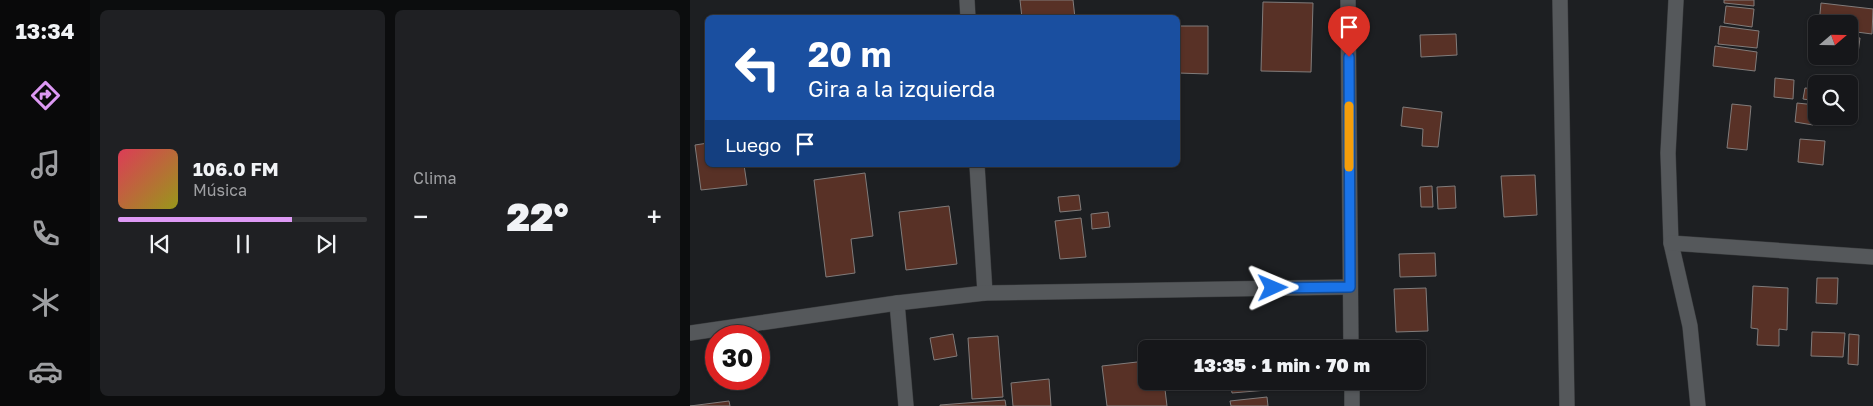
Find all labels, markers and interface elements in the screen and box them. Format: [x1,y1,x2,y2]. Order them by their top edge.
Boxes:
pin [1328,6,1370,57]
icon: arrive [1335,13,1363,41]
north arrow [1808,15,1858,65]
map controls [1808,15,1858,125]
text: 13:34 [16,17,74,44]
text: 20 m [808,33,891,75]
icon: left [725,35,790,100]
text: Gira a la izquierda [808,75,996,102]
button: search [1808,75,1858,125]
icon: directions [28,78,63,113]
icon: arrive [791,130,819,158]
text: Luego [725,133,781,156]
icon: music [28,147,63,182]
text: 106.0 FM [193,157,279,180]
text: Clima [413,168,457,188]
text: Música [193,180,247,200]
text: 22° [507,194,568,239]
text: − [413,200,428,233]
text: + [647,200,662,233]
icon: phone [28,216,63,251]
icon: previous [146,230,174,258]
icon: pause [229,230,257,258]
icon: next [312,230,340,258]
position arrow [1246,261,1298,313]
icon: climate [28,285,63,320]
speed limit sign: 30 [705,325,770,390]
text: 13:35 · 1 min · 70 m [1194,353,1370,376]
icon: car [28,354,63,389]

